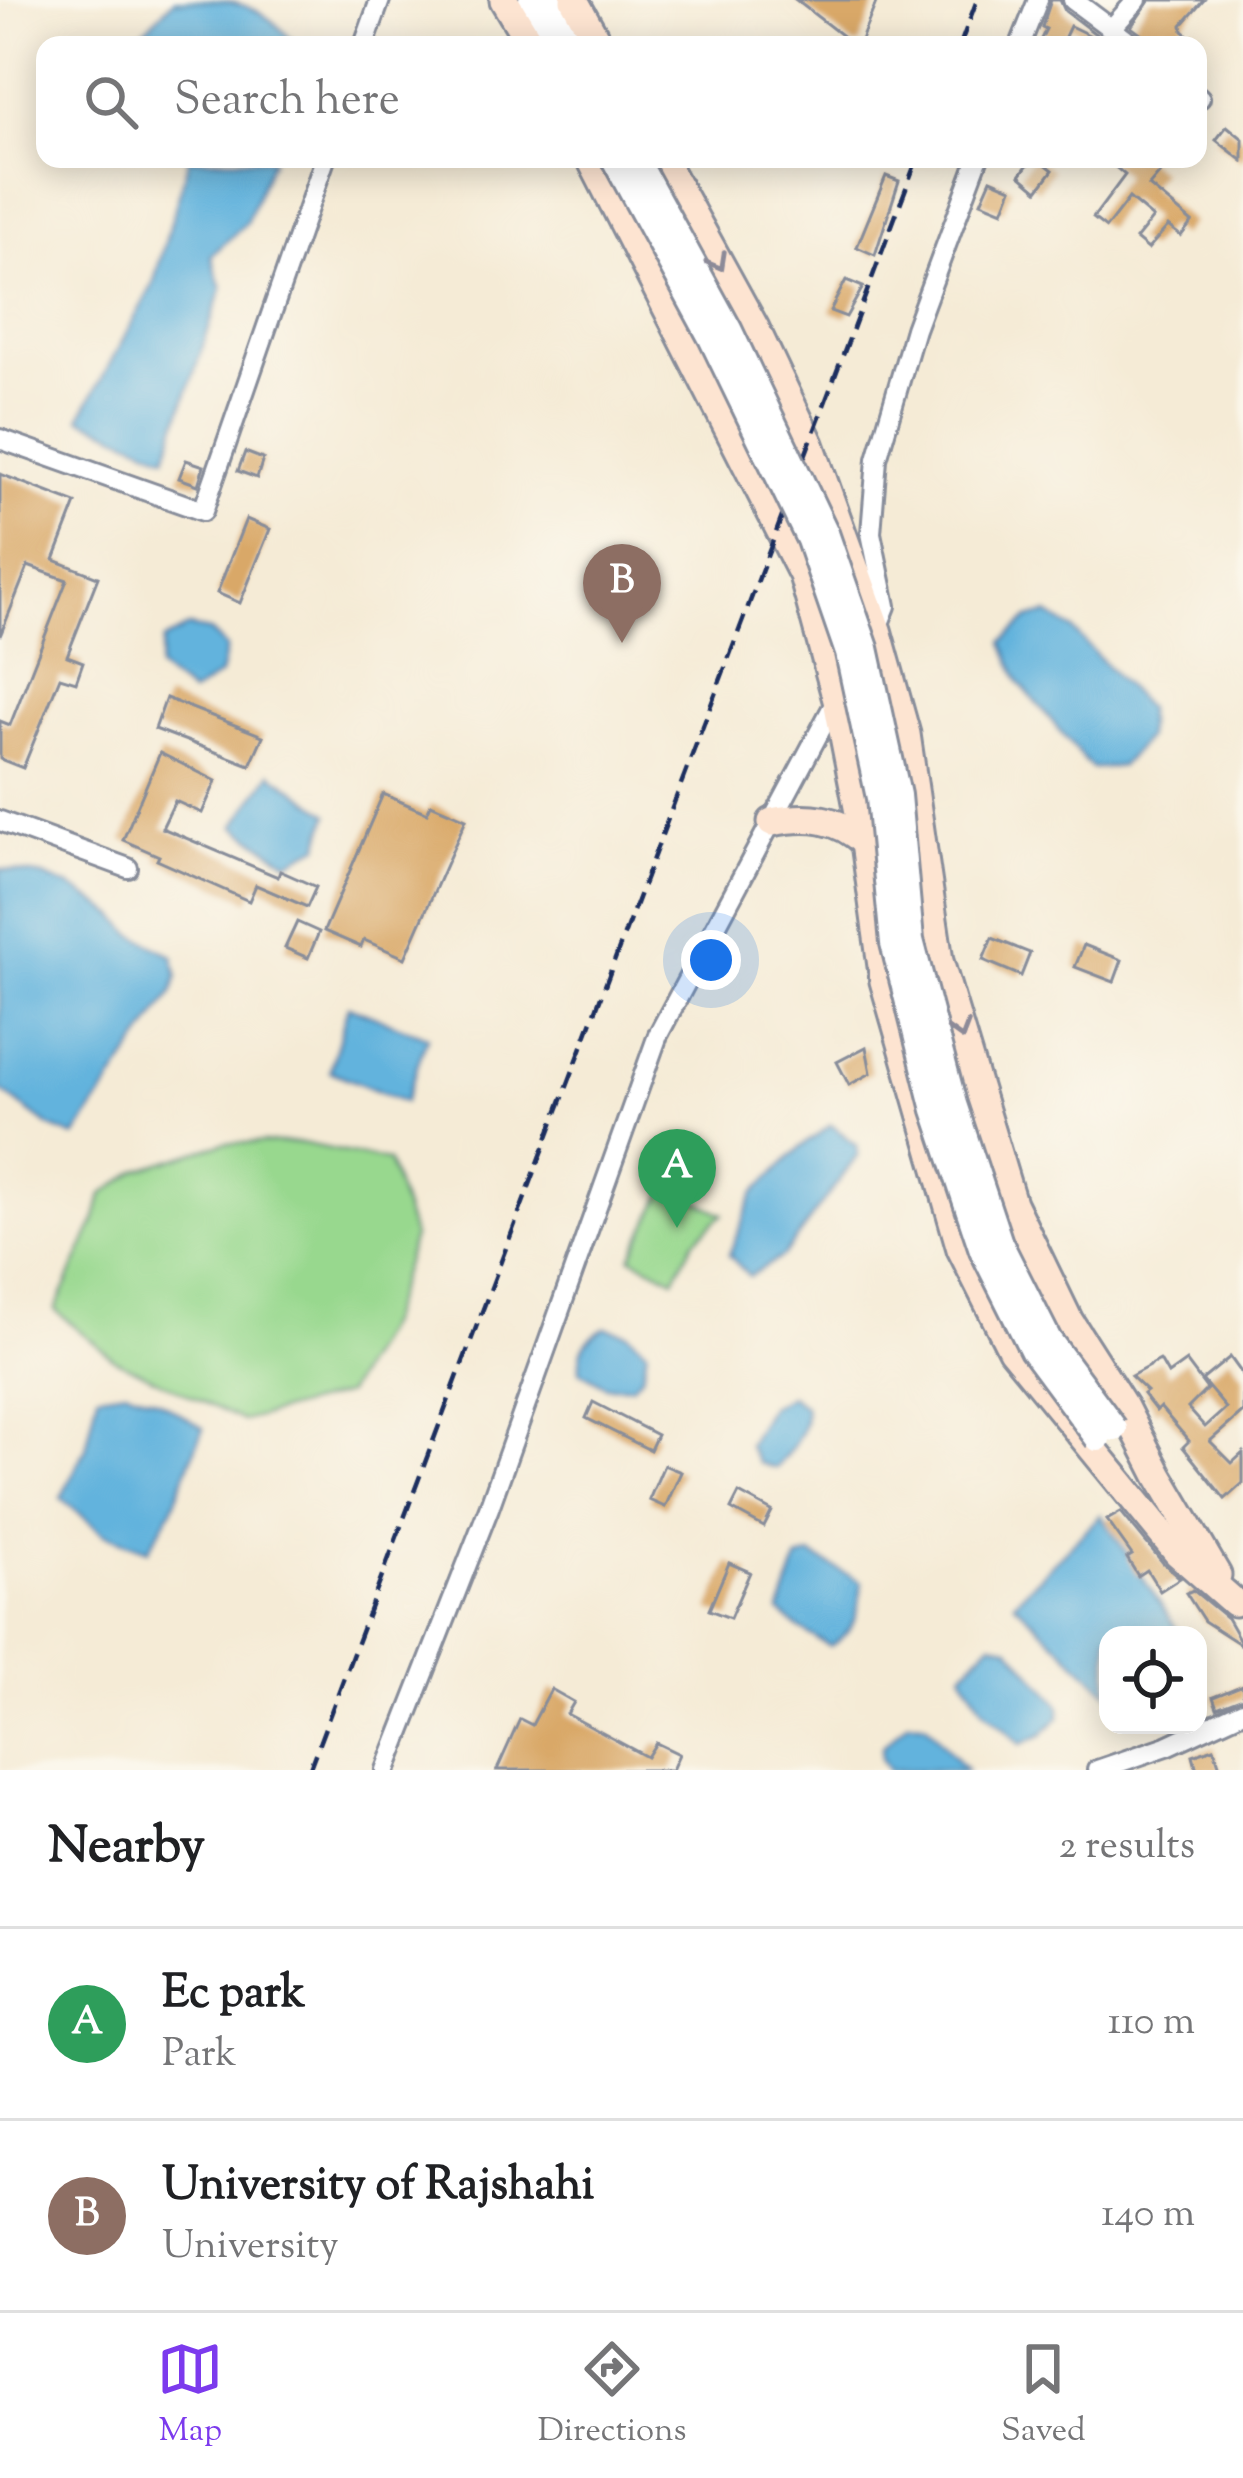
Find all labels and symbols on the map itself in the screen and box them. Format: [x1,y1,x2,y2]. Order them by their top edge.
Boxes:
one-way arrow [704,249,727,270]
pin: B [583,544,661,643]
your location [681,930,741,990]
one-way arrow [946,1020,971,1041]
pin: A [638,1129,716,1228]

